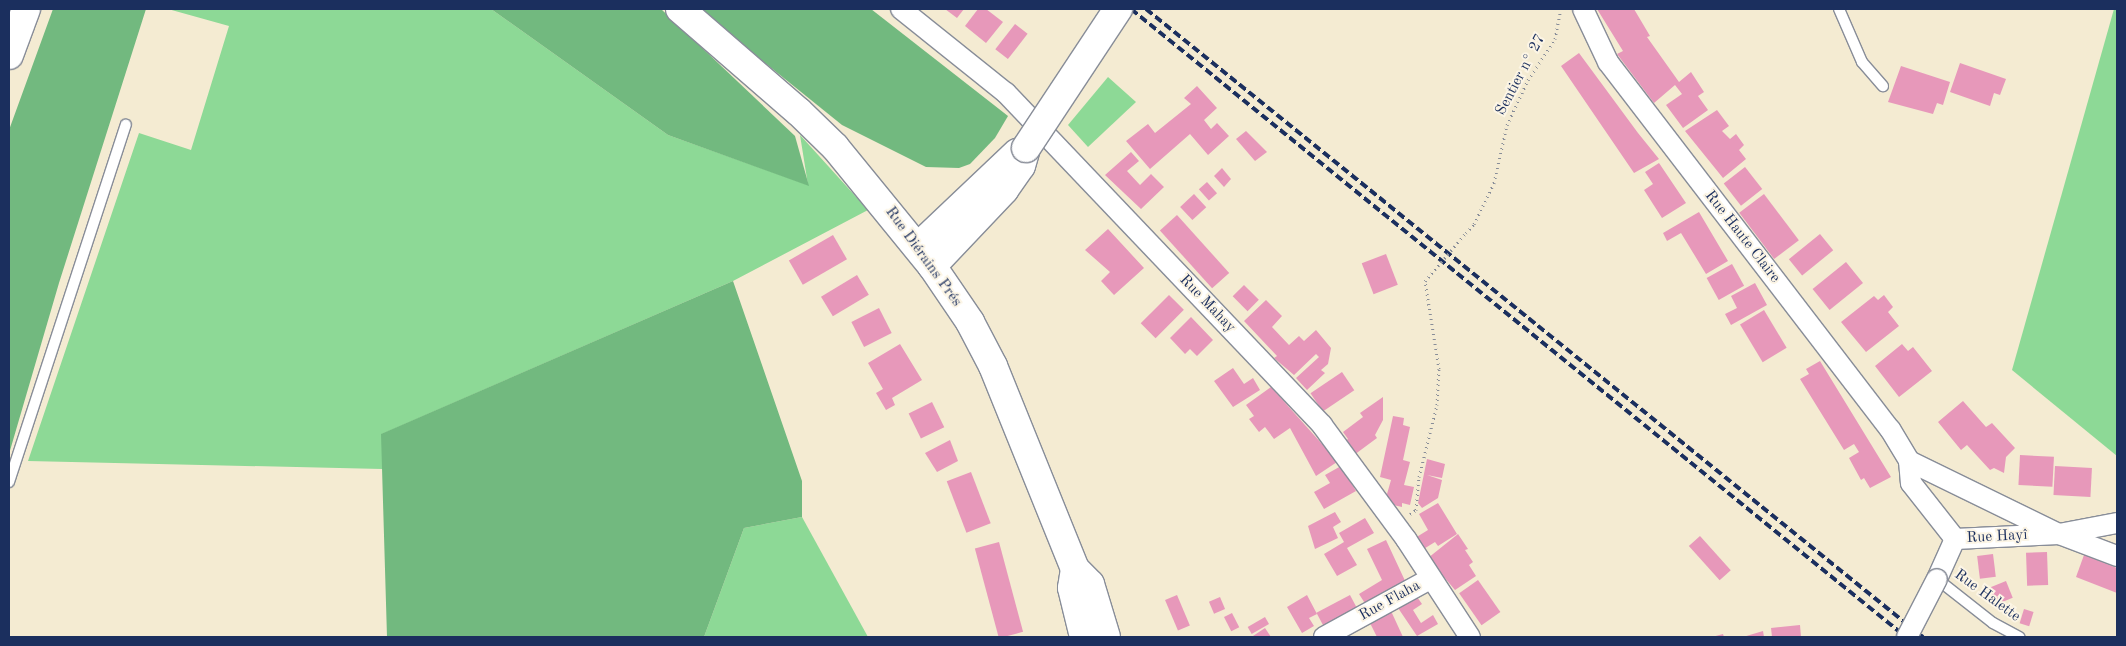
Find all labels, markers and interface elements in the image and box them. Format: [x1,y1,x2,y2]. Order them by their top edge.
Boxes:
street label: Sentier n° 27 [1492,31,1550,119]
street label: Rue Haute Claire [1700,187,1784,287]
street label: Rue Diérains Prés [881,204,965,310]
street label: Rue Mahay [1175,271,1239,337]
street label: Rue Hayî [1966,526,2028,548]
street label: Rue Halette [1950,566,2024,626]
street label: Rue Flaha [1356,577,1424,625]

